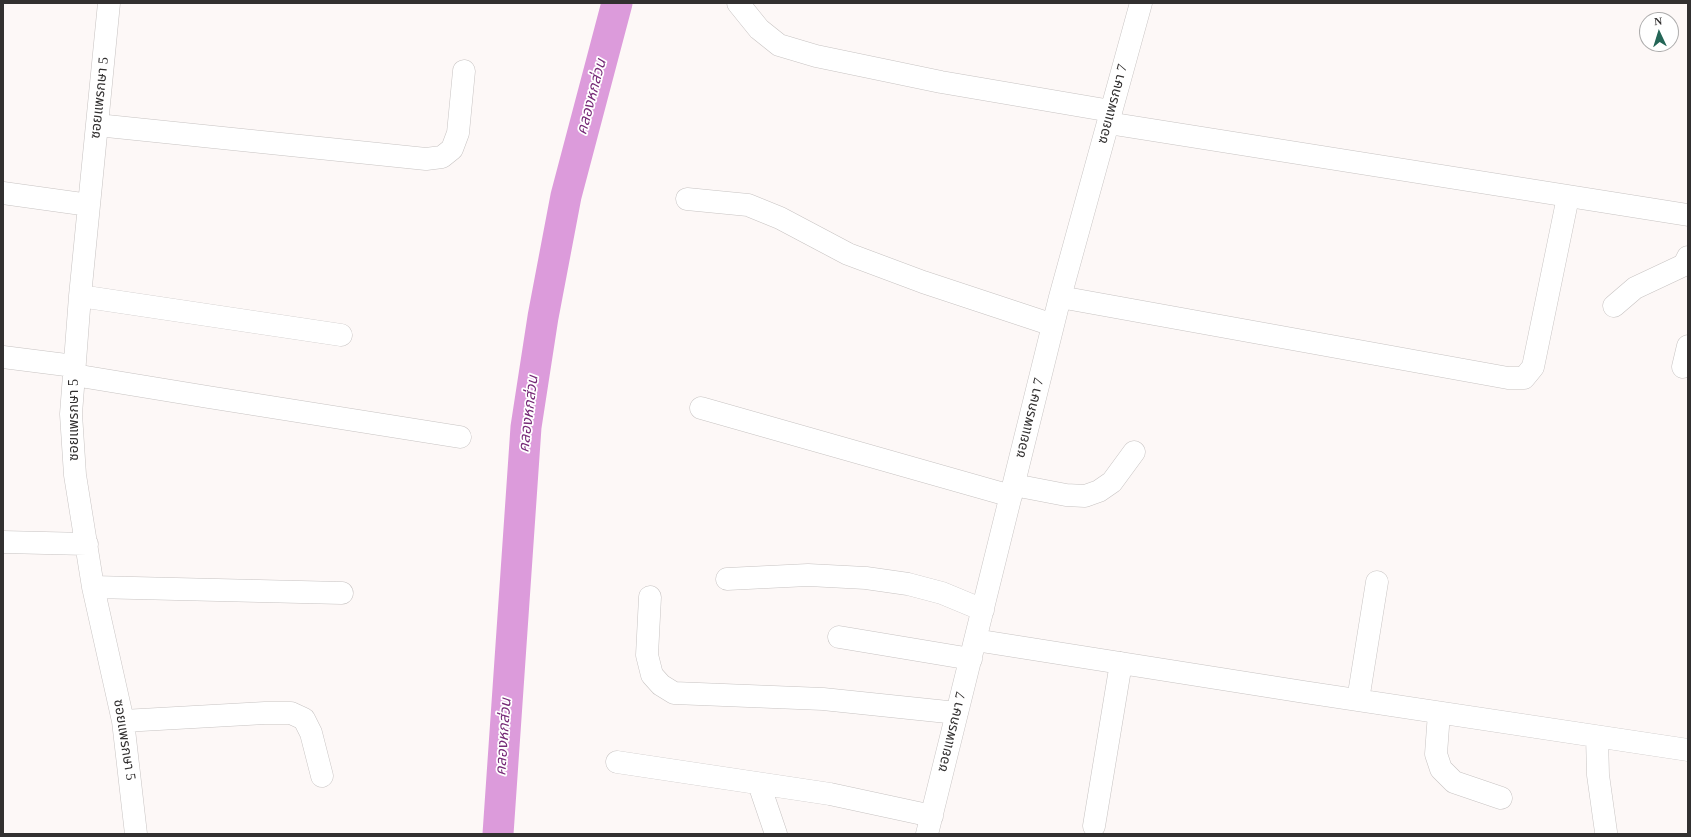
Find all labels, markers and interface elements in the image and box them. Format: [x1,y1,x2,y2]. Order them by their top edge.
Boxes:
north arrow [1639,12,1679,52]
text: N [1654,15,1663,27]
street label: ซอยแพรกษา 5 [87,56,113,140]
water label: คลองหกส่วน [573,57,611,137]
street label: ซอยแพรกษา 7 [1094,62,1132,146]
water label: คลองหกส่วน [515,374,543,454]
street label: ซอยแพรกษา 7 [1012,376,1048,460]
street label: ซอยแพรกษา 5 [66,379,82,461]
street label: ซอยแพรกษา 7 [934,690,970,774]
street label: ซอยแพรกษา 5 [109,698,139,782]
water label: คลองหกส่วน [492,698,516,776]

